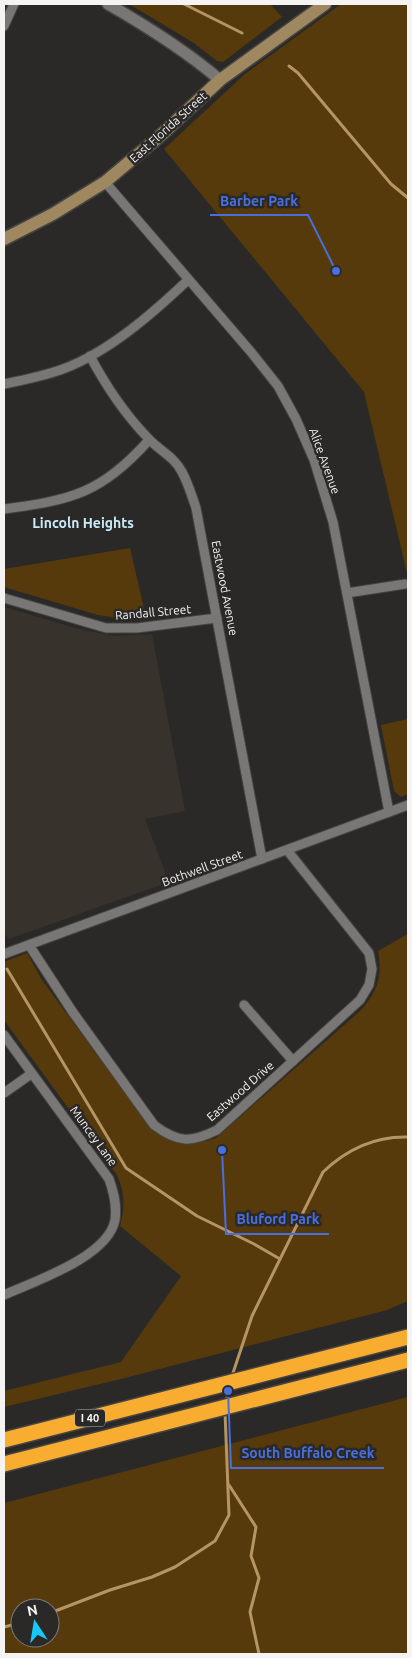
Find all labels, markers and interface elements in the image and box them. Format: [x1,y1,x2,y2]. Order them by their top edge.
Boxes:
street label: East Florida Street [127,89,209,165]
callout: Barber Park [210,186,308,215]
text: Barber Park [220,193,298,209]
street label: Alice Avenue [307,426,343,496]
district label: Lincoln Heights [32,515,134,531]
street label: Eastwood Avenue [209,539,241,637]
street label: Randall Street [114,602,192,622]
street label: Bothwell Street [160,847,244,889]
street label: Eastwood Drive [204,1058,276,1124]
street label: Muncey Lane [68,1104,120,1168]
callout: Bluford Park [226,1205,329,1234]
text: Bluford Park [236,1211,320,1227]
road number: I 40 [75,1410,105,1426]
callout: South Buffalo Creek [231,1439,384,1468]
text: South Buffalo Creek [241,1445,375,1461]
north arrow [10,1598,60,1648]
text: N [26,1601,39,1619]

